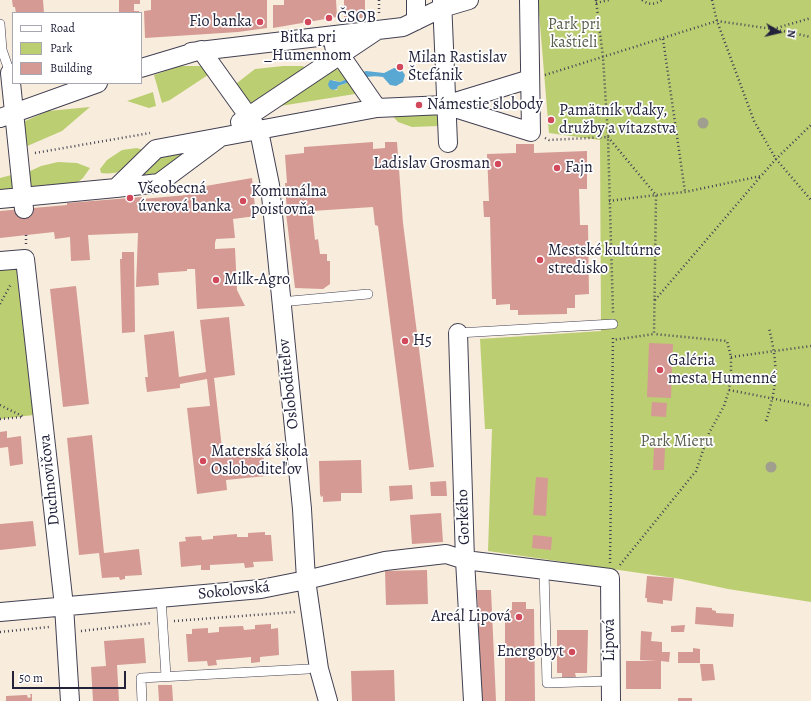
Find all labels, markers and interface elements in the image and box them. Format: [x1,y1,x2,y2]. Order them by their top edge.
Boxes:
place label: ČSOB [337,8,376,28]
legend [12,12,142,84]
place label: Fio banka [189,12,252,32]
north arrow [759,12,799,52]
marker: ČSOB [324,13,334,23]
park label: Park pri kaštieli [548,15,600,53]
marker: Fio banka [255,17,265,27]
marker: Bitka pri _Humennom [303,17,313,27]
text: Road [50,20,75,36]
place label: Bitka pri _Humennom [264,28,352,66]
text: N [783,29,799,39]
text: Park [50,40,73,56]
place label: Milan Rastislav Štefánik [408,48,507,86]
text: Building [50,60,92,76]
marker: Milan Rastislav Štefánik [395,62,405,72]
place label: Námestie slobody [427,95,543,115]
marker: Námestie slobody [414,100,424,110]
place label: Pamätník vďaky, družby a vítazstva [559,101,676,139]
marker: Pamätník vďaky, družby a vítazstva [546,115,556,125]
place label: Ladislav Grosman [373,154,490,174]
place label: Fajn [565,158,593,178]
marker: Ladislav Grosman [493,159,503,169]
marker: Fajn [552,163,562,173]
place label: Všeobecná úverová banka [138,179,231,217]
place label: Komunálna poisťovňa [251,182,327,220]
marker: Všeobecná úverová banka [125,193,135,203]
marker: Komunálna poisťovňa [238,196,248,206]
place label: Mestské kultúrne stredisko [548,241,661,279]
marker: Mestské kultúrne stredisko [535,255,545,265]
place label: Milk-Agro [224,270,290,290]
marker: Milk-Agro [211,275,221,285]
place label: H5 [413,331,432,351]
marker: H5 [400,336,410,346]
street label: Osloboditeľov [275,338,303,430]
place label: Galéria mesta Humenné [668,351,777,389]
marker: Galéria mesta Humenné [655,365,665,375]
park label: Park Mieru [640,432,714,452]
street label: Duchnovičova [36,433,64,527]
place label: Materská škola Osloboditeľov [211,442,309,480]
marker: Materská škola Osloboditeľov [198,456,208,466]
street label: Gorkého [453,489,475,545]
street label: Sokolovská [197,578,271,604]
place label: Areál Lipová [431,607,511,627]
marker: Areál Lipová [514,612,524,622]
street label: Lipová [600,618,620,662]
place label: Energobyt [497,642,564,662]
marker: Energobyt [567,647,577,657]
scale bar [14,663,128,689]
text: 50 m [19,670,43,686]

